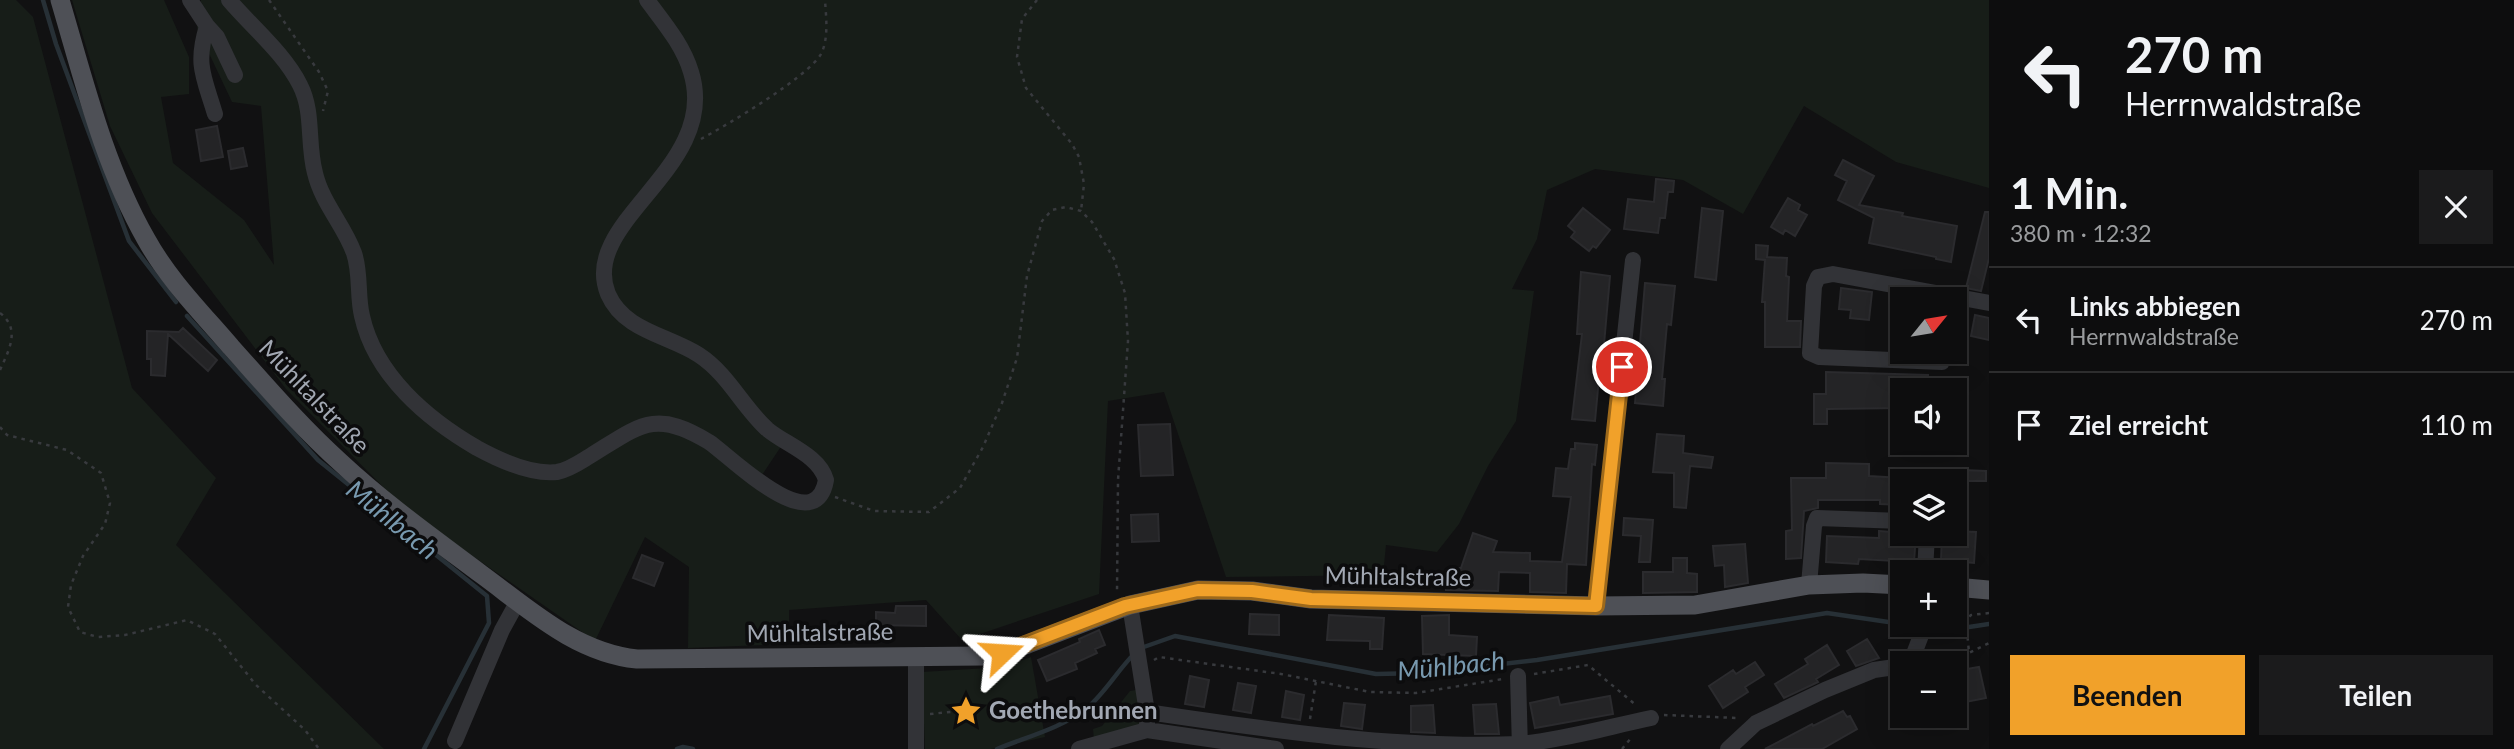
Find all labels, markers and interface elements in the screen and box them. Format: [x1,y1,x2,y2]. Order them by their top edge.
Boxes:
text: 270 m [2125,25,2263,83]
icon: left [2010,28,2101,119]
text: Herrnwaldstraße [2125,84,2361,123]
text: 1 Min. [2010,168,2128,218]
button: close [2419,170,2493,244]
text: 380 m · 12:32 [2010,219,2152,247]
north arrow [1890,287,1967,364]
map controls [1890,287,1967,728]
text: Links abbiegen [2069,290,2241,322]
icon: left [2010,301,2048,339]
text: 270 m [2420,304,2493,336]
text: Herrnwaldstraße [2069,322,2239,350]
street label: Mühltalstraße [254,333,376,459]
pin [1592,337,1652,397]
icon: arrive [1603,348,1641,386]
button: sound [1890,378,1967,455]
icon: arrive [2010,406,2048,444]
text: Ziel erreicht [2069,409,2208,441]
text: 110 m [2420,409,2493,441]
button: layers [1890,469,1967,546]
water label: Mühlbach [341,473,445,566]
street label: Mühltalstraße [1324,560,1472,591]
button: + [1890,560,1967,637]
street label: Mühltalstraße [746,616,894,647]
position arrow [965,616,1039,690]
water label: Mühlbach [1395,643,1506,687]
button: − [1890,651,1967,728]
button: Beenden [2010,655,2245,735]
button: Teilen [2259,655,2493,735]
place icon: Goethebrunnen [949,694,983,728]
place label: Goethebrunnen [989,695,1158,724]

